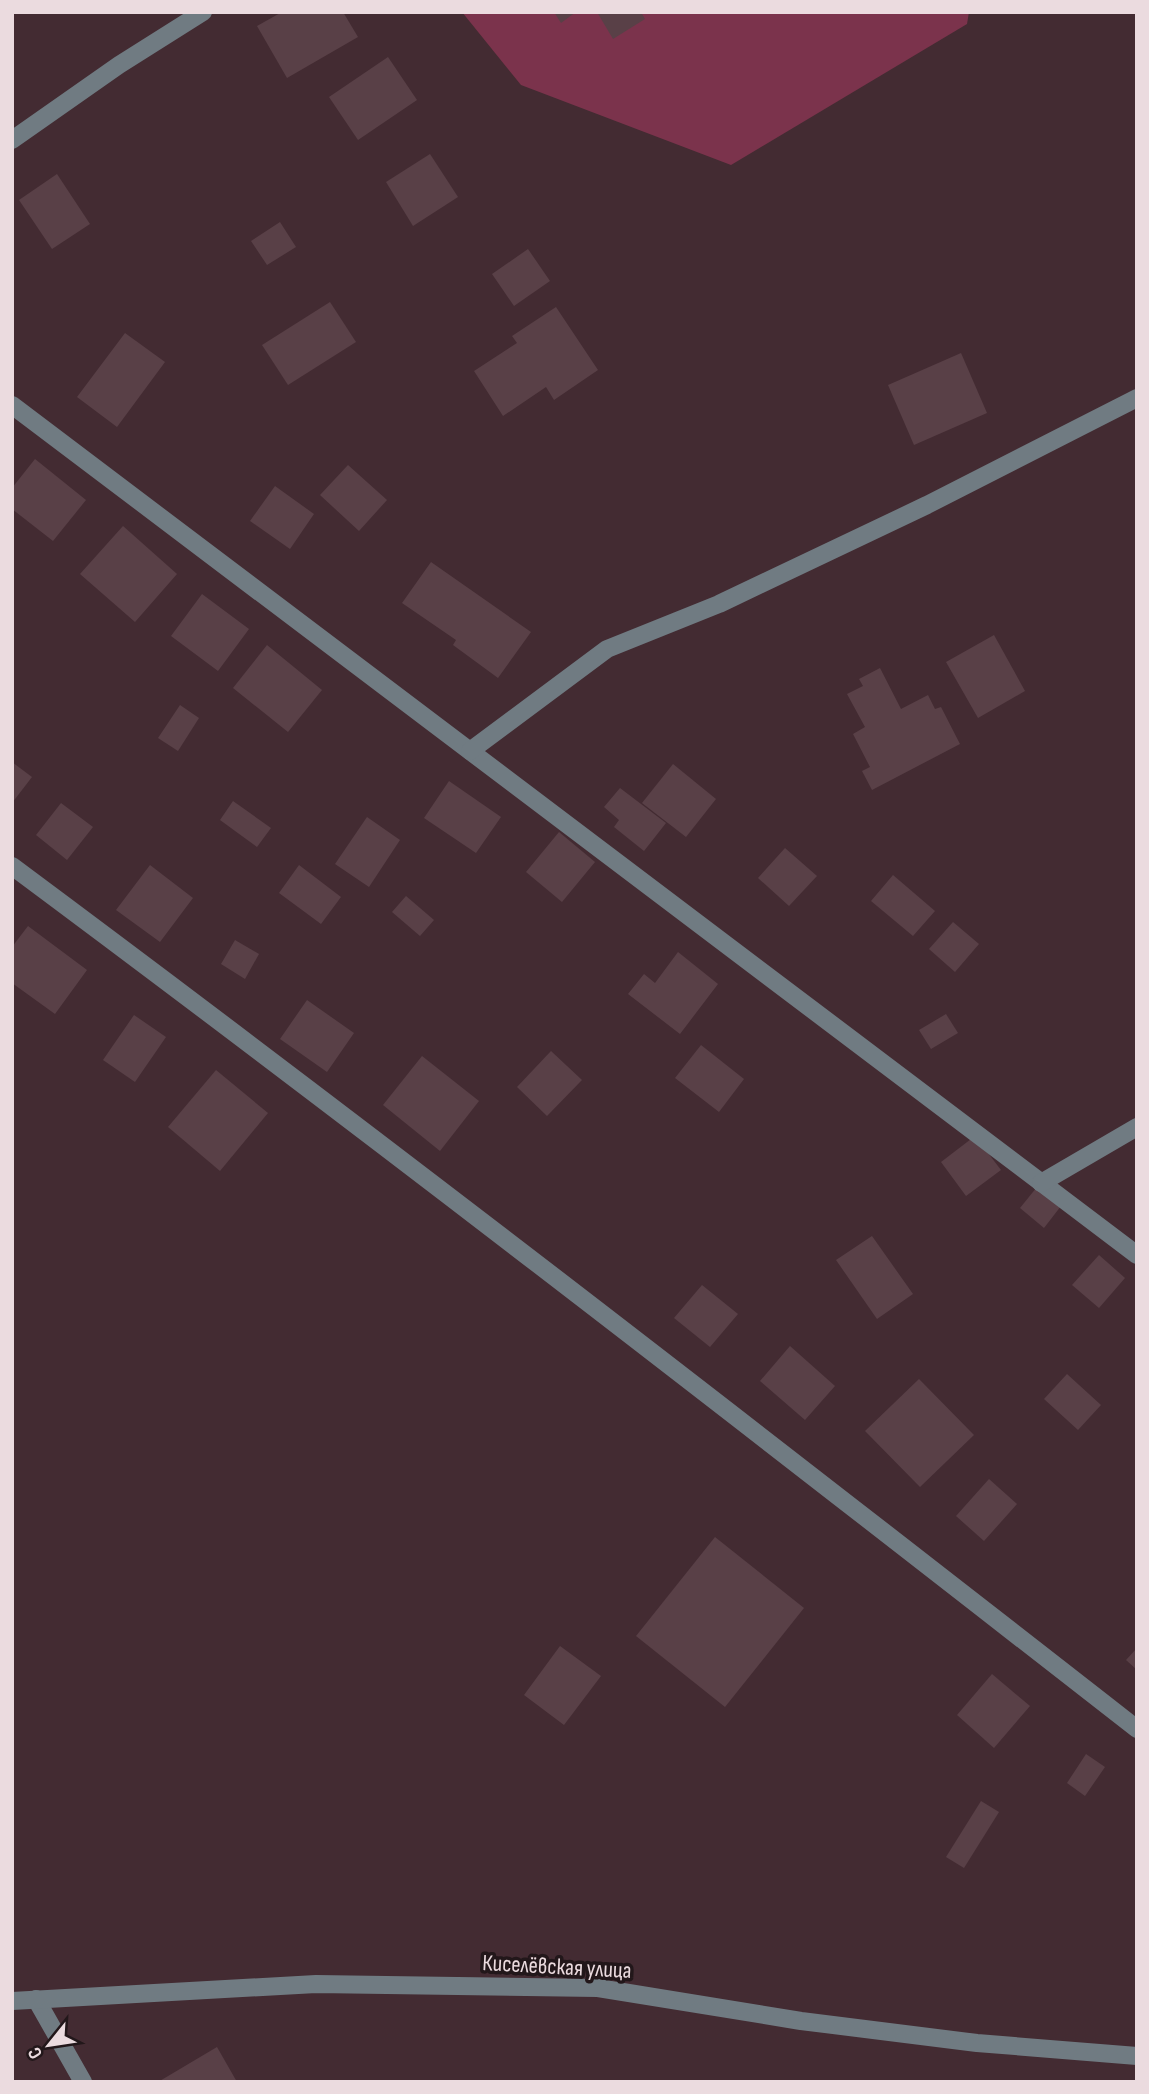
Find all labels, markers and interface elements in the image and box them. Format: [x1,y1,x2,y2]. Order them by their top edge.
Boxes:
street label: Киселёвская улица [482,1949,632,1985]
north arrow [14,2010,84,2080]
text: С [23,2043,48,2063]

